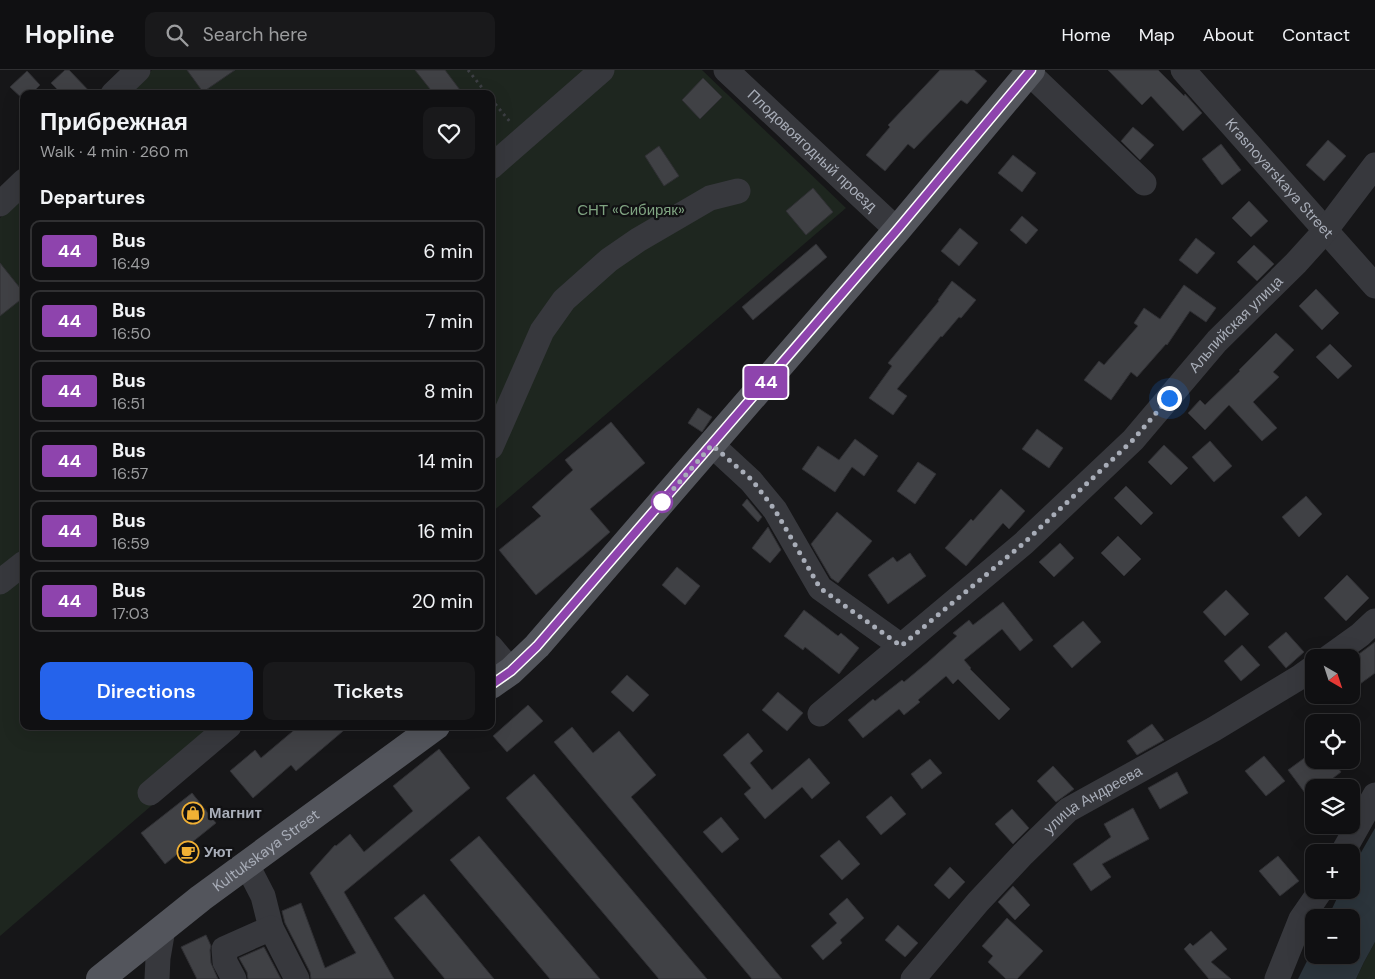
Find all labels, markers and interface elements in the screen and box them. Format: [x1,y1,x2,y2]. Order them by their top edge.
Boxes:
search box [145,12,495,57]
text: Hopline [25,19,115,50]
icon: search [163,21,191,49]
text: Search here [203,22,308,47]
text: Home [1061,23,1111,47]
text: Map [1139,23,1175,47]
text: About [1203,23,1254,47]
text: Contact [1282,23,1350,47]
street label: Плодовоягодный проезд [743,85,881,216]
text: Прибрежная [40,106,188,137]
button: heart [423,107,475,159]
street label: Krasnoyarskaya Street [1221,114,1338,243]
text: Walk · 4 min · 260 m [40,141,188,162]
text: Departures [40,185,145,210]
park label: СНТ «Сибиряк» [577,200,685,220]
text: Bus [112,228,146,253]
text: 44 [58,239,81,263]
text: 6 min [424,239,473,264]
text: 16:49 [112,253,150,274]
street label: Альпийская улица [1184,271,1288,377]
text: Bus [112,298,146,323]
text: 44 [58,309,81,333]
text: 7 min [425,309,473,334]
text: 16:50 [112,323,151,344]
line badge: 44 [744,366,788,398]
text: Bus [112,368,146,393]
text: 44 [754,370,778,394]
text: 44 [58,379,81,403]
text: 8 min [424,379,473,404]
your location [1157,386,1182,411]
text: 16:51 [112,393,145,414]
text: Bus [112,438,146,463]
text: 44 [58,449,81,473]
text: 14 min [418,449,473,474]
text: 16:57 [112,463,148,484]
unlabelled marker [651,491,673,513]
text: Bus [112,508,146,533]
text: 44 [58,519,81,543]
text: 16 min [418,519,473,544]
text: 16:59 [112,533,150,554]
text: Bus [112,578,146,603]
text: 44 [58,589,81,613]
text: 20 min [412,589,473,614]
text: 17:03 [112,603,149,624]
north arrow [1305,649,1360,704]
map controls [1305,649,1360,964]
button: Directions [40,662,253,720]
button: Tickets [263,662,475,720]
button: locate [1305,714,1360,769]
street label: улица Андреева [1039,761,1146,838]
button: layers [1305,779,1360,834]
shop icon: Магнит [181,801,205,825]
place label: Магнит [209,803,262,823]
street label: Kultukskaya Street [209,805,324,896]
cafe icon: Уют [176,840,200,864]
place label: Уют [204,842,233,862]
button: + [1305,844,1360,899]
button: − [1305,909,1360,964]

